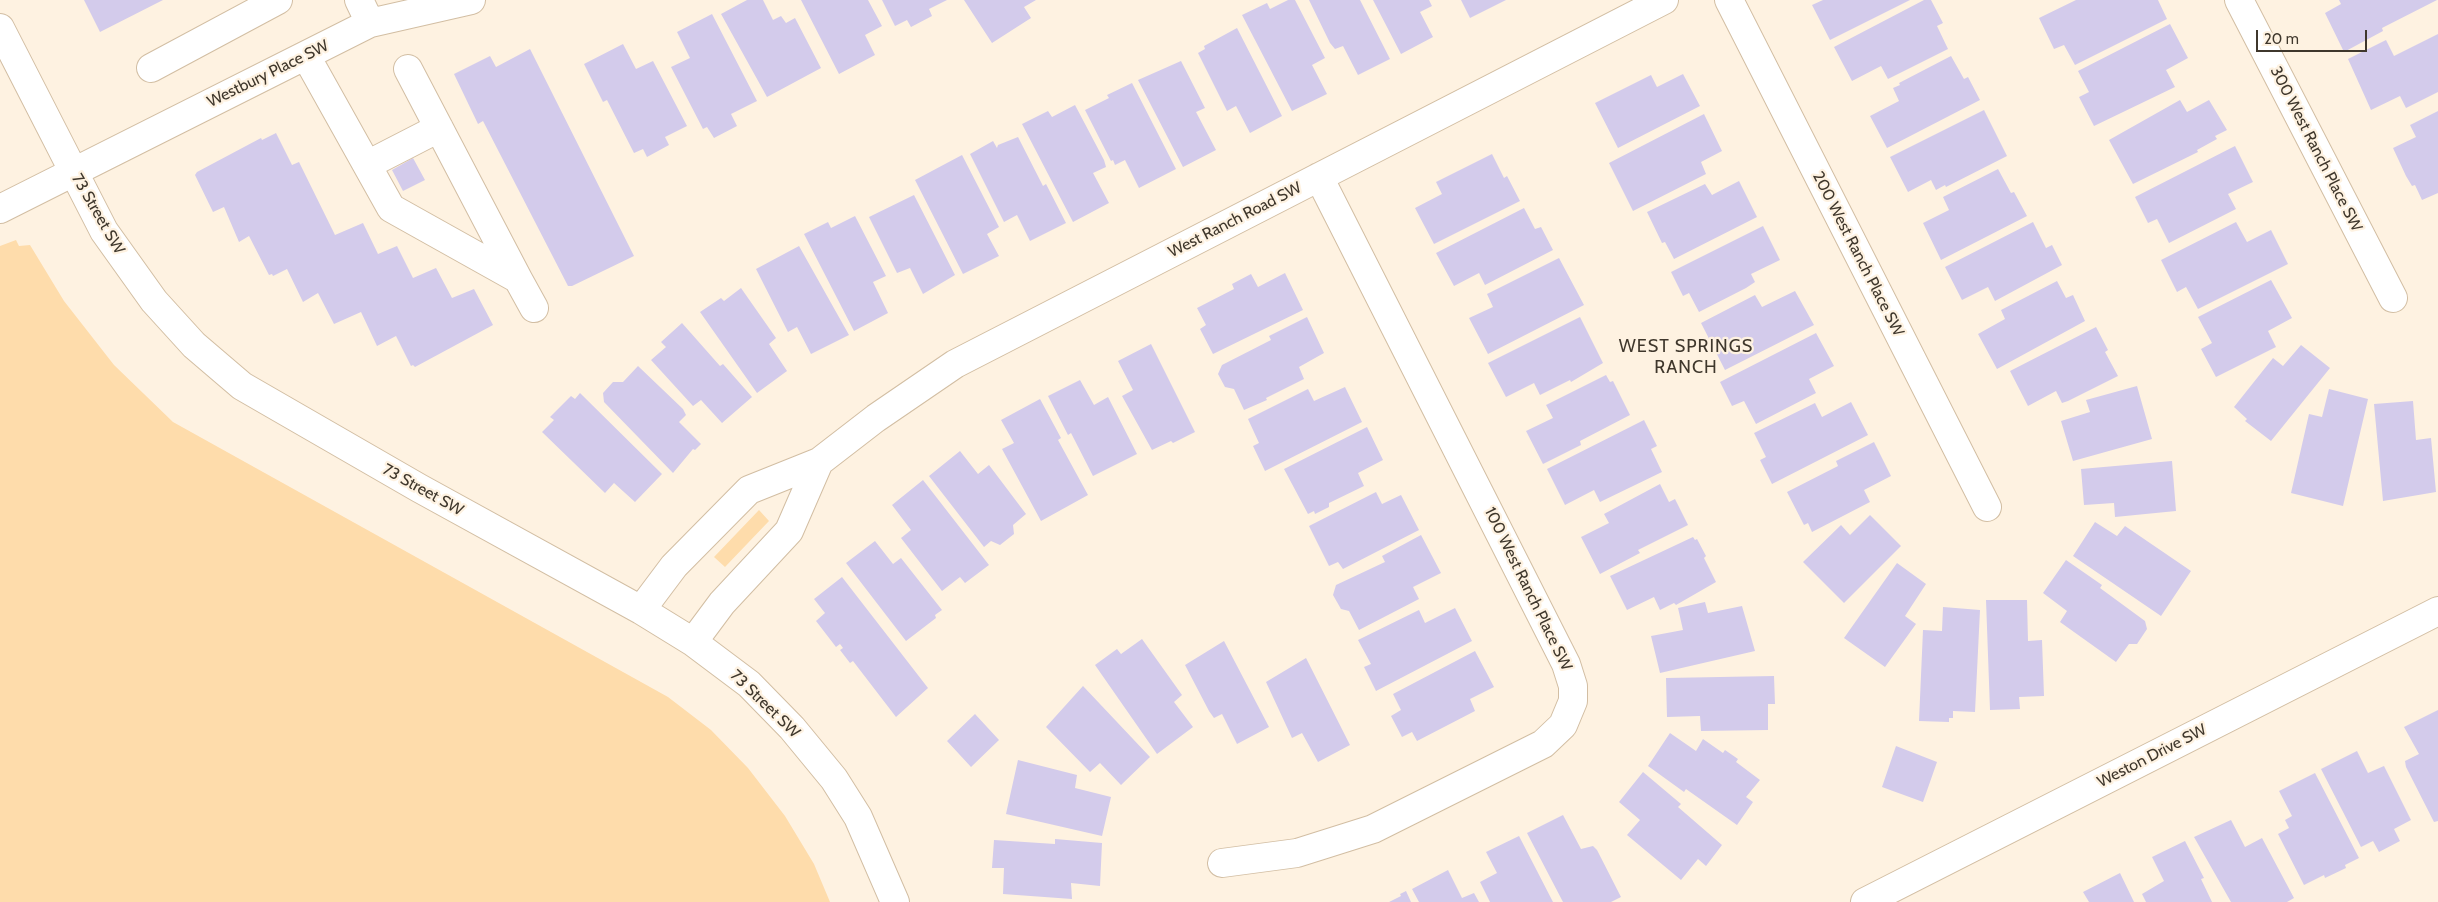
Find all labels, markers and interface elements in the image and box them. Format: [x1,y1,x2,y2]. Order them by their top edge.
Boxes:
scale bar [2258,20,2369,52]
text: 20 m [2264,30,2299,48]
street label: Westbury Place SW [204,36,332,112]
street label: 300 West Ranch Place SW [2266,63,2366,235]
street label: 200 West Ranch Place SW [1808,168,1908,340]
street label: 73 Street SW [67,170,129,258]
street label: West Ranch Road SW [1165,178,1305,262]
district label: WEST SPRINGS RANCH [1617,336,1755,378]
street label: 73 Street SW [379,460,467,520]
street label: 100 West Ranch Place SW [1480,504,1576,674]
street label: 73 Street SW [726,666,804,742]
street label: Weston Drive SW [2094,720,2210,792]

